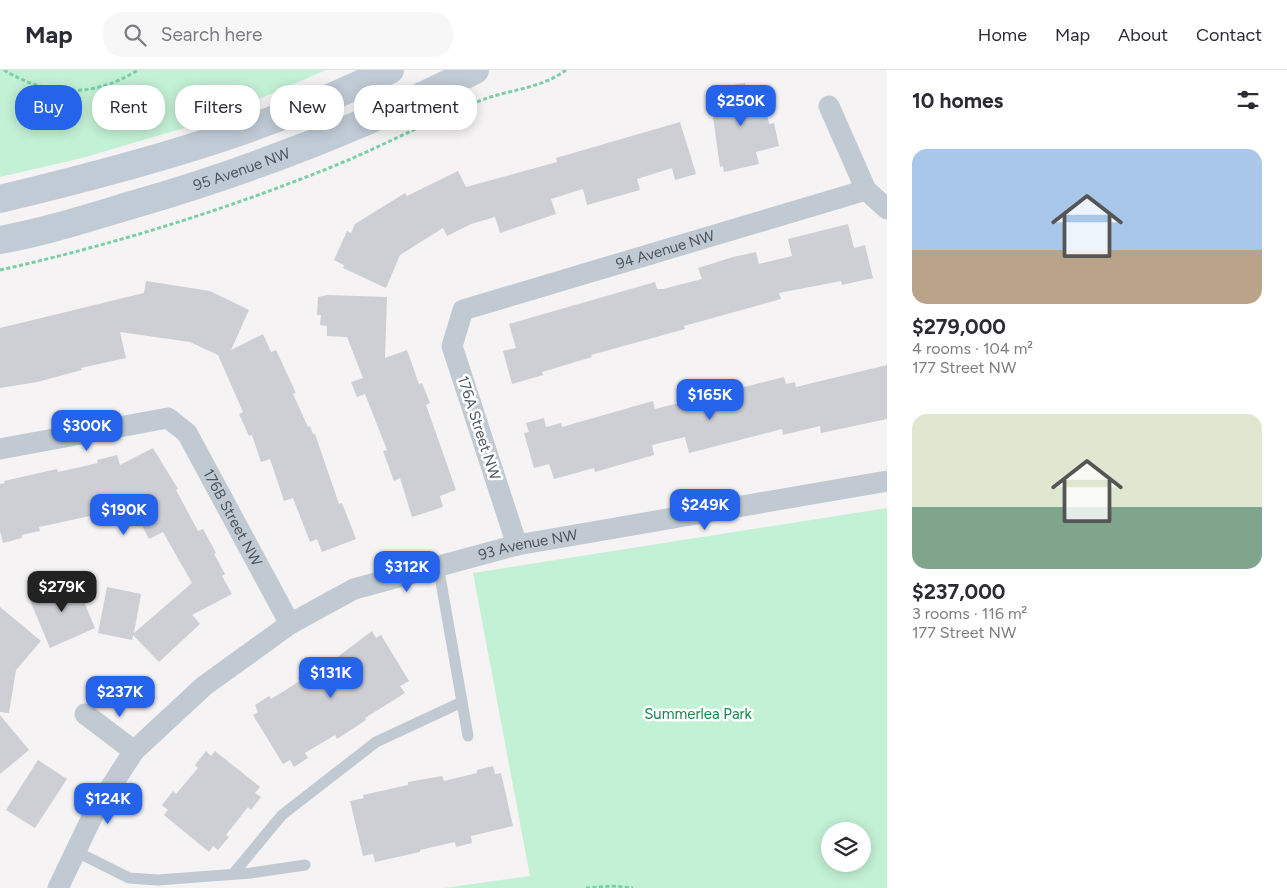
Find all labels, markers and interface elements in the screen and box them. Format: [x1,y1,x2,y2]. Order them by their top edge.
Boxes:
search box [103,12,453,57]
text: Map [25,20,73,49]
icon: search [121,21,149,49]
text: Search here [161,23,262,46]
text: Home [978,24,1027,46]
text: Map [1055,24,1090,46]
text: About [1118,24,1168,46]
text: Contact [1196,24,1262,46]
chip: Buy [15,85,82,130]
chip: Rent [92,85,165,130]
chip: Filters [175,85,260,130]
chip: New [270,85,344,130]
chip: Apartment [354,85,477,130]
pin: $250K [706,85,776,127]
icon: filters [1234,86,1262,114]
text: 10 homes [912,88,1003,113]
text: $250K [717,91,765,110]
street label: 95 Avenue NW [191,144,293,195]
icon: home [1042,181,1132,271]
street label: 94 Avenue NW [614,226,717,273]
text: $279,000 [912,314,1006,339]
text: 4 rooms · 104 m² [912,339,1033,358]
text: 177 Street NW [912,358,1016,377]
street label: 176A Street NW [454,374,504,483]
pin: $165K [675,378,745,421]
text: $165K [688,385,732,404]
pin: $300K [52,410,122,452]
text: $300K [62,416,112,435]
icon: home [1042,446,1132,536]
street label: 176B Street NW [199,466,266,570]
pin: $249K [670,488,740,531]
pin: $190K [89,494,159,536]
text: $249K [681,495,729,514]
text: $190K [101,500,147,519]
street label: 93 Avenue NW [476,526,579,564]
pin: $312K [372,550,442,593]
text: $312K [385,557,429,576]
pin: $279K [27,570,97,613]
text: $279K [39,577,85,596]
text: $237,000 [912,579,1005,604]
text: 3 rooms · 116 m² [912,604,1027,623]
text: 177 Street NW [912,623,1016,642]
pin: $131K [296,656,366,699]
text: $131K [310,663,352,682]
pin: $237K [85,676,155,718]
text: $237K [97,682,143,701]
park label: Summerlea Park [644,705,753,723]
pin: $124K [73,782,143,825]
text: $124K [85,789,131,808]
map controls [821,822,871,872]
button: layers [821,822,871,872]

